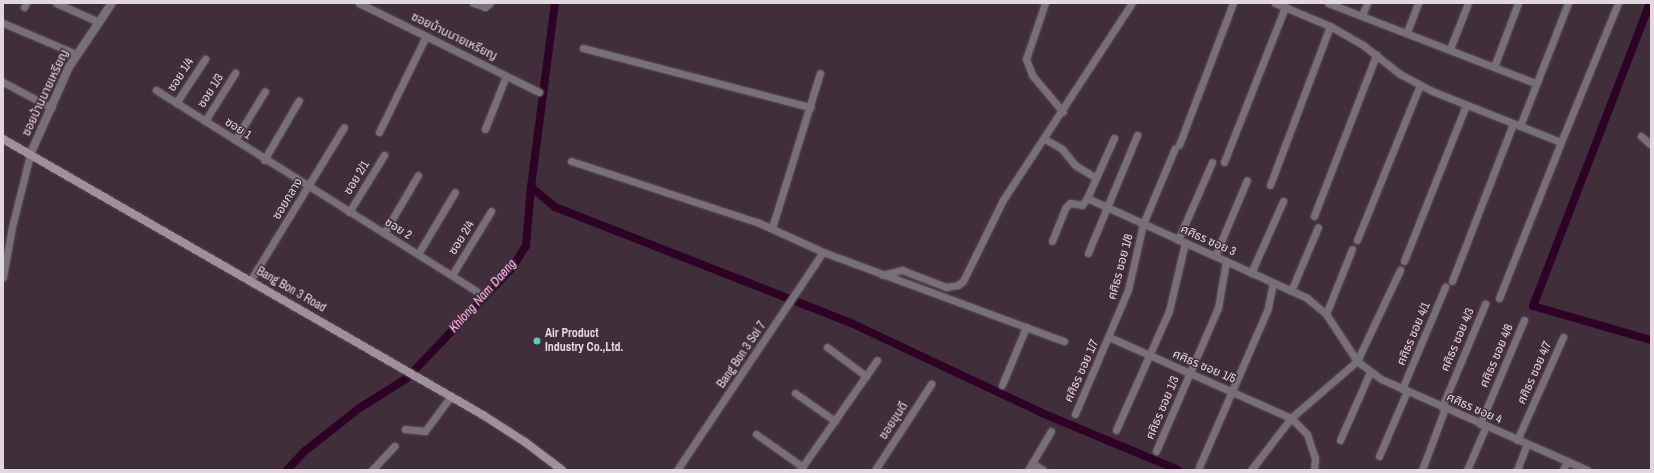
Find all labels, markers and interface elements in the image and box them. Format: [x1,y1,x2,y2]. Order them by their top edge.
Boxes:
street label: ซอยบ้านนายเหรียญ [409,10,499,64]
street label: ซอยบ้านนายเหรียญ [20,47,72,139]
street label: ซอย 1/4 [165,56,197,94]
street label: ซอย 1/3 [195,71,227,111]
street label: ซอย 1 [222,115,254,143]
street label: ซอย 2/1 [341,158,373,198]
street label: ซอยกลาง [270,176,306,222]
street label: ซอย 2 [382,215,414,243]
street label: ซอย 2/4 [446,218,478,258]
street label: ศศิธร ซอย 3 [1178,222,1238,260]
street label: ศศิธร ซอย 1/8 [1105,233,1137,301]
water label: Khlong Nam Daeng [446,256,520,336]
street label: Bang Bon 3 Road [254,264,328,316]
street label: ศศิธร ซอย 4/1 [1394,300,1434,368]
street label: ศศิธร ซอย 4/3 [1438,306,1478,374]
street label: Bang Bon 3 Soi 7 [714,319,770,391]
street label: ศศิธร ซอย 4/8 [1477,322,1517,390]
place label: Air Product Industry Co.,Ltd. [545,327,623,355]
marker: Air Product Industry Co.,Ltd. [532,336,542,346]
street label: ศศิธร ซอย 1/7 [1062,337,1102,405]
street label: ศศิธร ซอย 4/7 [1515,339,1555,407]
street label: ศศิธร ซอย 1/5 [1170,347,1238,387]
street label: ศศิธร ซอย 1/3 [1143,374,1183,442]
street label: ศศิธร ซอย 4 [1444,390,1504,428]
street label: ซอยขุนดี [877,399,911,443]

